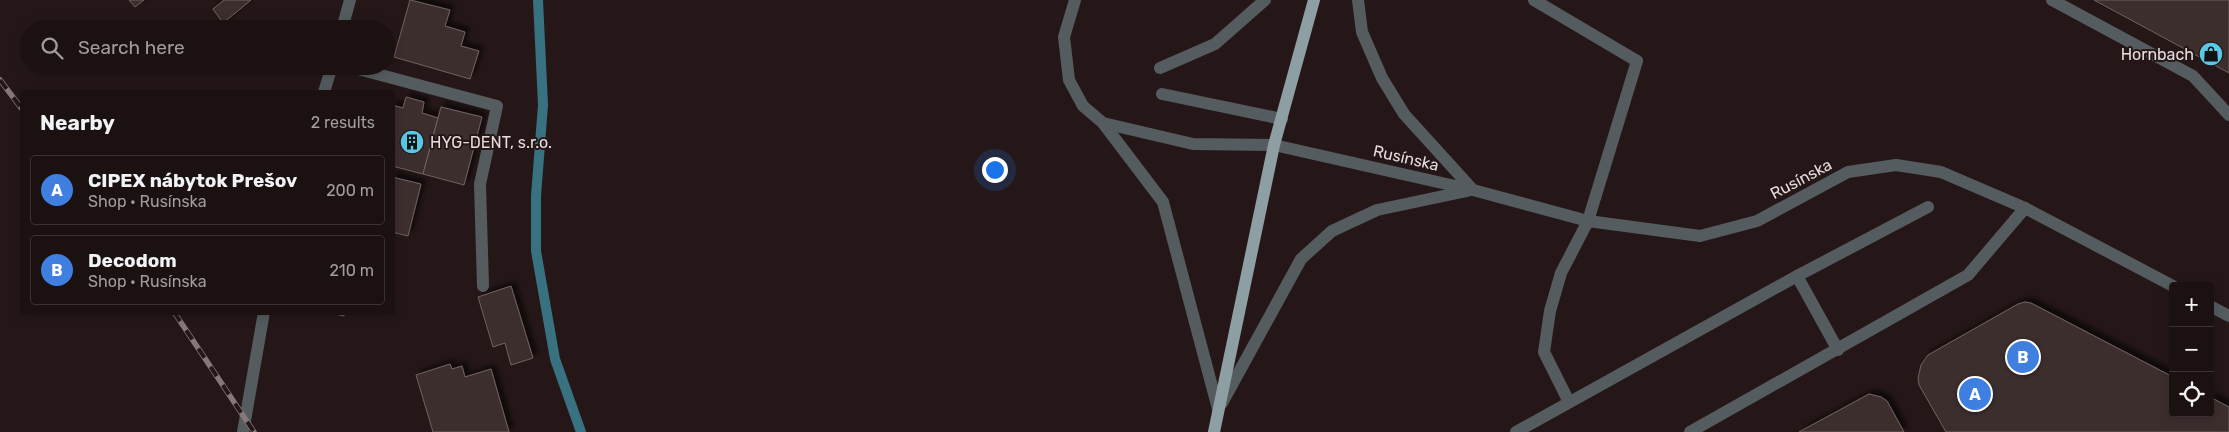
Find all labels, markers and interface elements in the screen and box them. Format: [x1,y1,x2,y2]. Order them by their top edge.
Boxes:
search box [20,20,395,75]
icon: search [38,34,66,62]
text: Search here [78,36,185,59]
shop icon: Hornbach [2198,41,2224,67]
place label: Hornbach [2121,45,2194,64]
text: Nearby [40,110,115,135]
text: 2 results [311,113,375,132]
building icon: HYG-DENT, s.r.o. [399,129,425,155]
place label: HYG-DENT, s.r.o. [430,133,552,152]
street label: Rusínska [1371,141,1441,175]
street label: Rusínska [1767,155,1835,203]
your location [982,157,1008,183]
text: CIPEX nábytok Prešov [88,169,297,192]
text: A [51,181,63,200]
text: 200 m [326,181,374,200]
text: Shop · Rusínska [88,192,206,211]
text: Decodom [88,249,177,272]
text: B [51,261,63,280]
text: 210 m [329,261,374,280]
text: Shop · Rusínska [88,272,206,291]
map controls [2169,282,2214,417]
button: + [2169,282,2214,327]
button: − [2169,327,2214,372]
pin: B [2007,338,2039,376]
button: locate [2169,372,2214,417]
pin: A [1959,375,1991,413]

